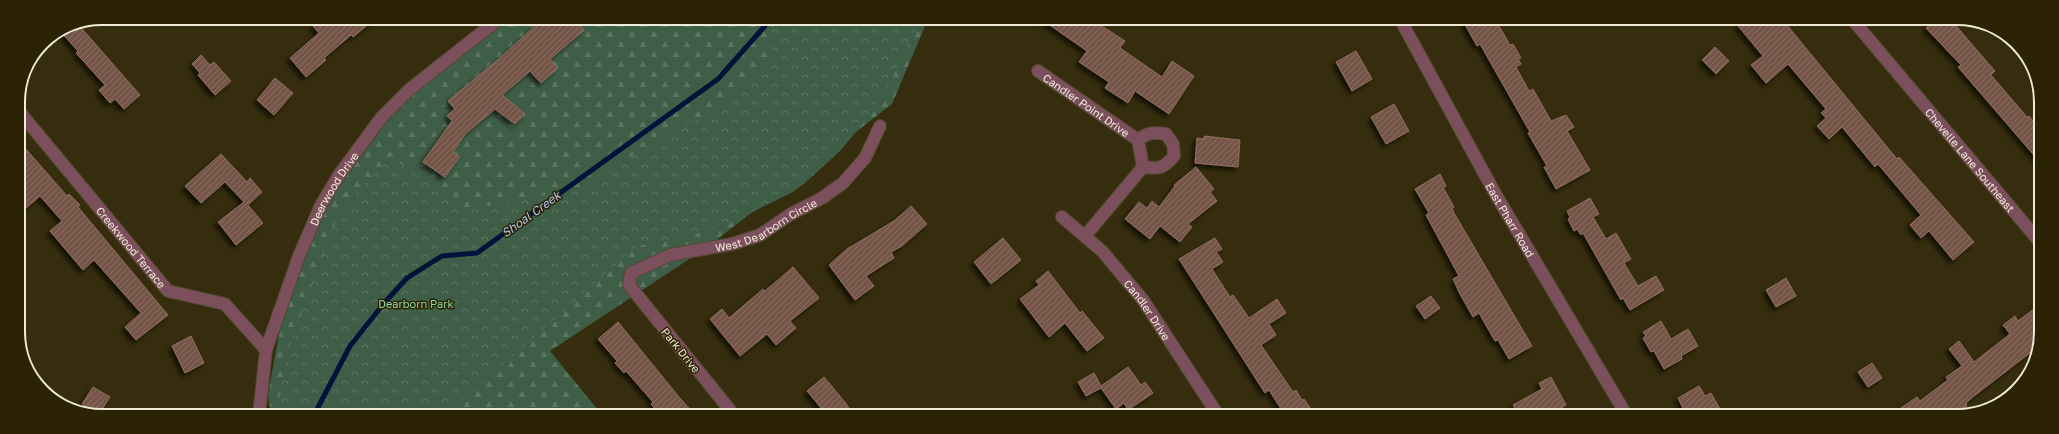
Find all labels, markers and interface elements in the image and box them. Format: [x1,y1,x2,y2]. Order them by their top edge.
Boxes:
street label: Candler Point Drive [1041,70,1132,139]
street label: Chevelle Lane Southeast [1923,105,2018,214]
street label: Deerwood Drive [307,149,360,227]
street label: East Pharr Road [1484,180,1538,259]
water label: Shoal Creek [499,187,564,240]
street label: West Dearborn Circle [714,195,819,253]
street label: Creekwood Terrace [94,204,169,290]
street label: Candler Drive [1122,277,1174,342]
park label: Dearborn Park [378,297,454,310]
street label: Park Drive [659,325,703,375]

